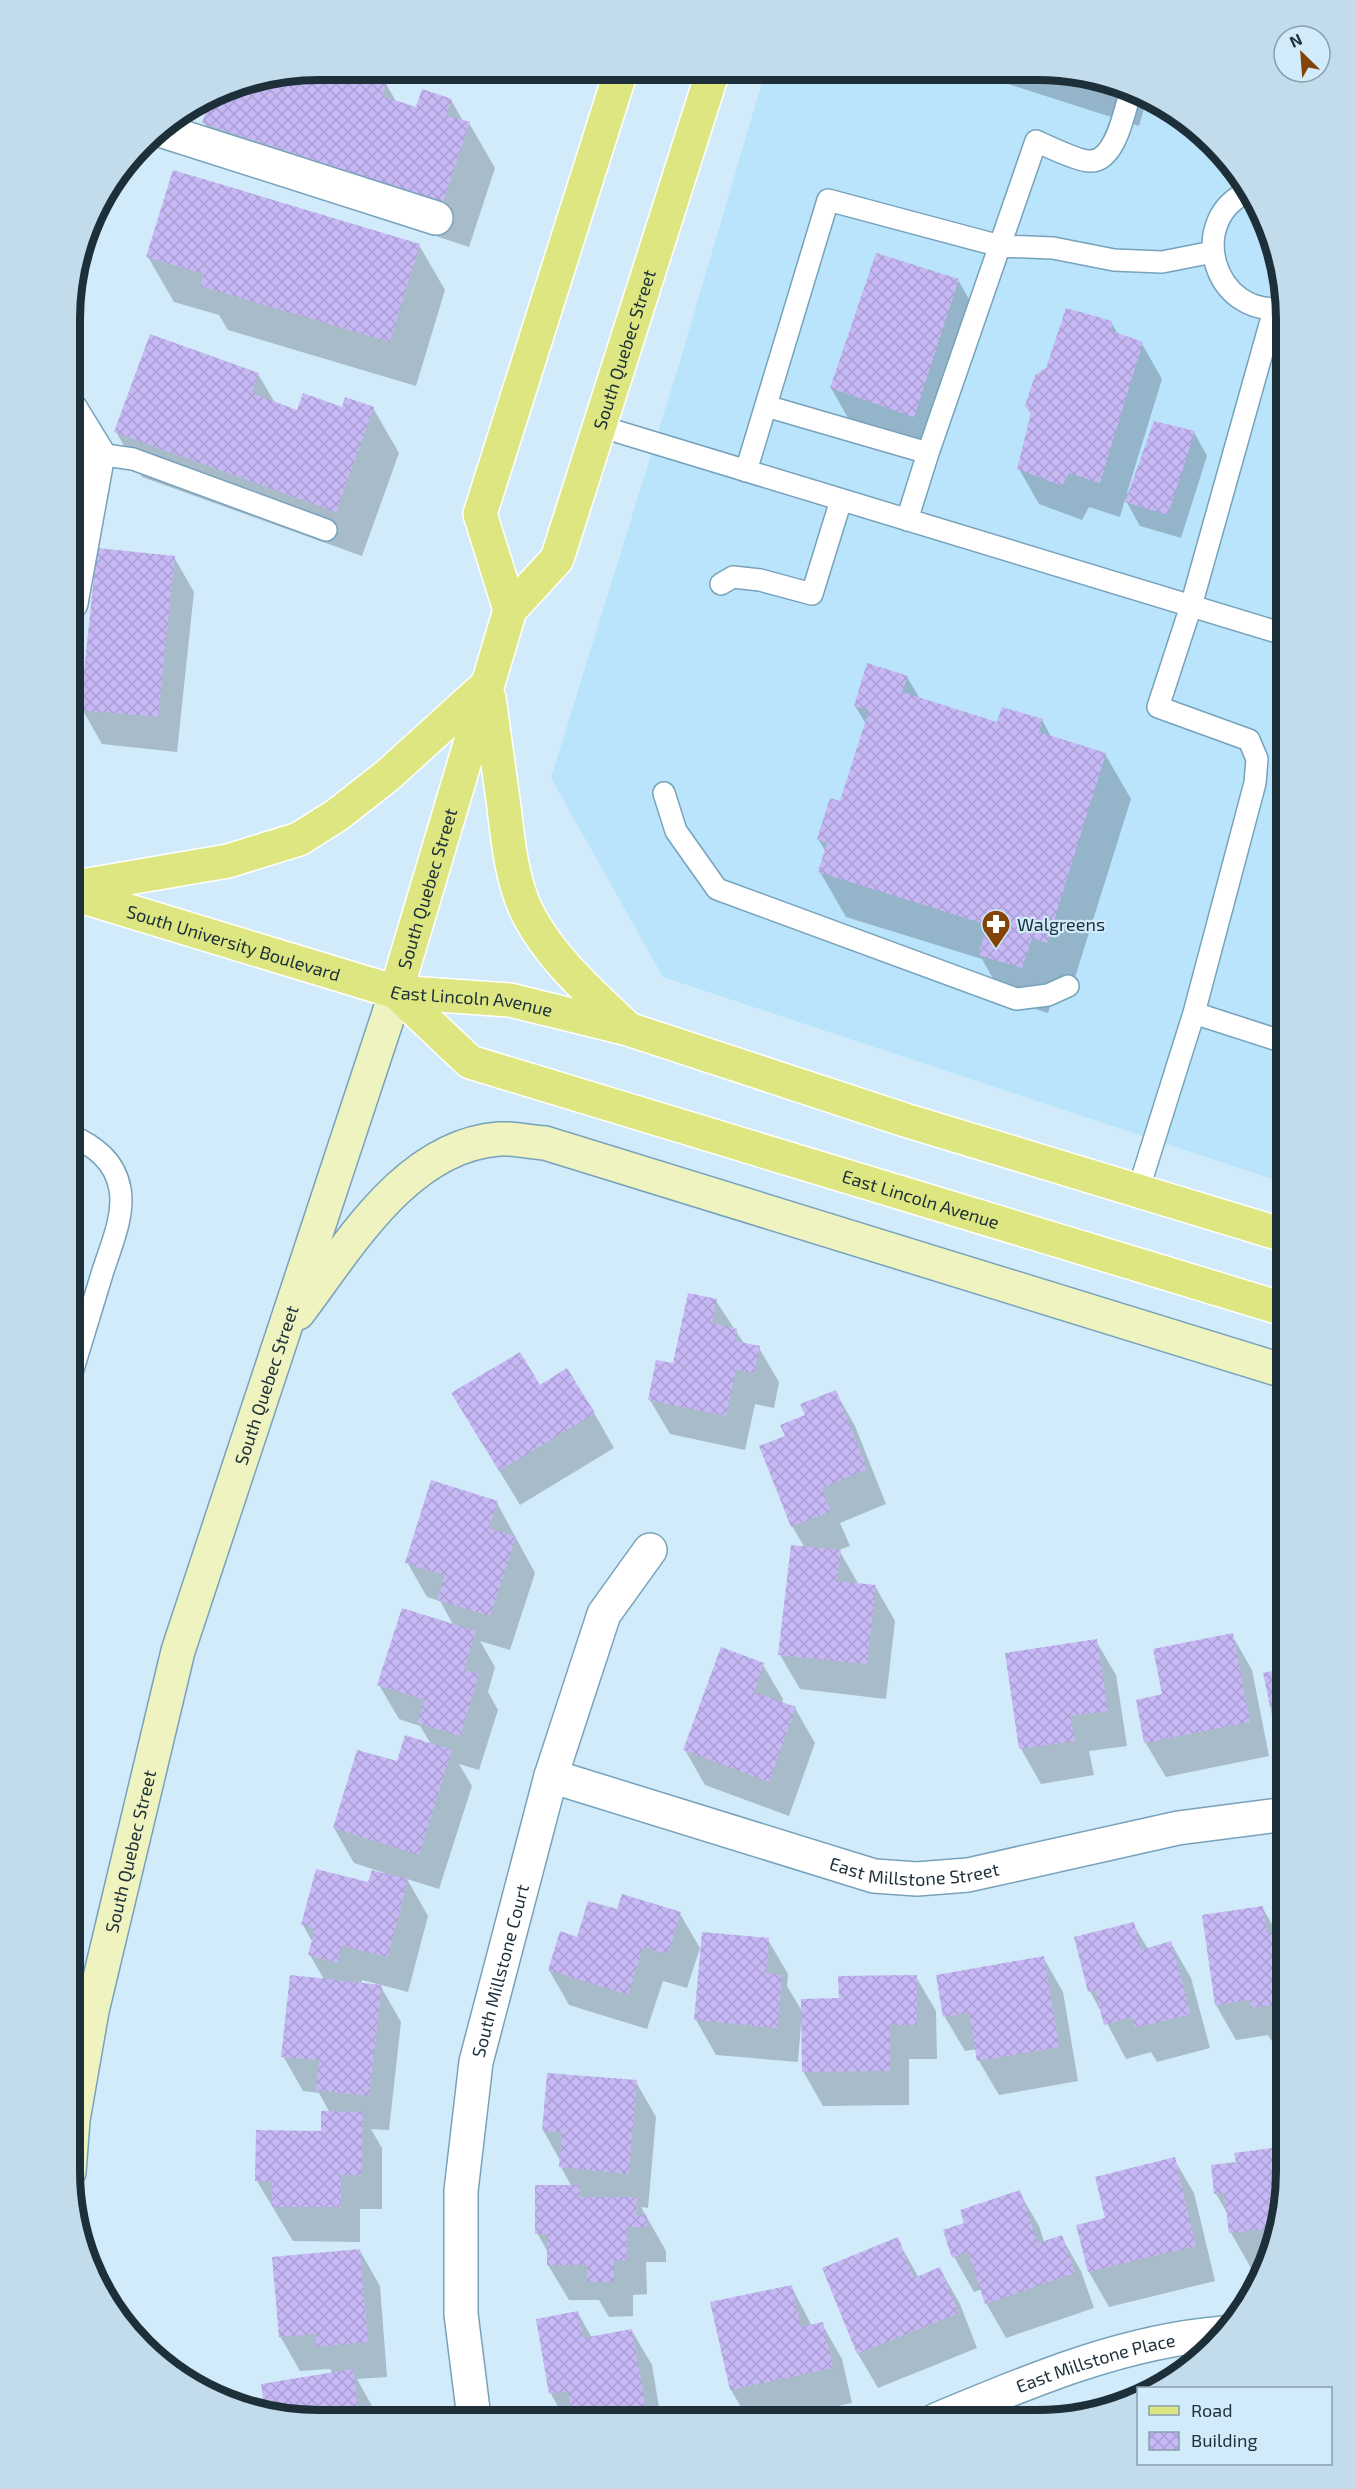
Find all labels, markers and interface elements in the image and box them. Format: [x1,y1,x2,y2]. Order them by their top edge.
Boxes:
north arrow [1272,24,1332,84]
text: N [1286,29,1305,51]
street label: South Quebec Street [588,267,660,432]
street label: South Quebec Street [393,805,461,972]
street label: South University Boulevard [124,900,343,986]
pharmacy icon: Walgreens [980,908,1012,950]
place label: Walgreens [1017,913,1105,935]
street label: East Lincoln Avenue [388,980,555,1021]
street label: East Lincoln Avenue [840,1165,1002,1233]
street label: South Quebec Street [229,1302,303,1468]
street label: South Quebec Street [100,1768,160,1935]
street label: East Millstone Street [827,1852,1001,1890]
street label: South Millstone Court [467,1882,533,2060]
street label: East Millstone Place [1013,2329,1177,2397]
legend [1137,2387,1332,2465]
text: Road [1191,2399,1232,2421]
text: Building [1191,2429,1258,2451]

